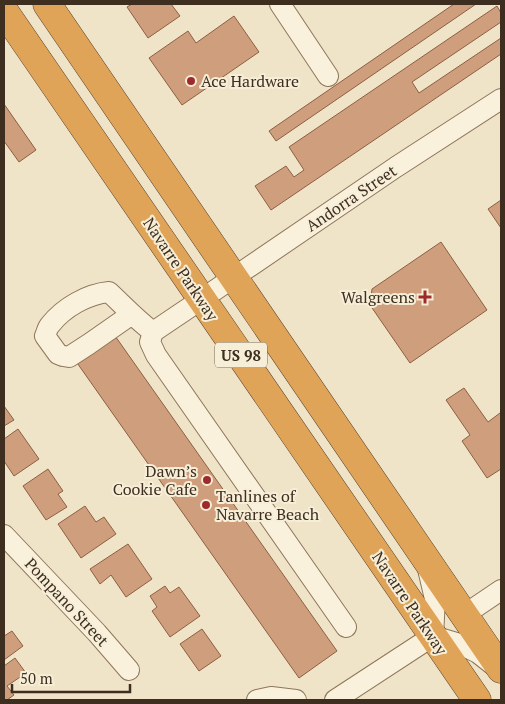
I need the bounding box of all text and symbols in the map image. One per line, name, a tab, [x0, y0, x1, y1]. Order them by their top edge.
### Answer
place label: Ace Hardware	[201, 70, 299, 92]
marker: Ace Hardware	[185, 75, 197, 87]
street label: Andorra Street	[301, 159, 401, 237]
street label: Navarre Parkway	[138, 213, 224, 326]
place label: Walgreens	[341, 286, 415, 308]
marker: Walgreens	[419, 291, 431, 303]
road number: US 98	[215, 342, 267, 368]
place label: Dawn’s Cookie Cafe	[113, 460, 197, 500]
marker: Dawn’s Cookie Cafe	[201, 474, 213, 486]
place label: Tanlines of Navarre Beach	[216, 485, 320, 525]
marker: Tanlines of Navarre Beach	[200, 499, 212, 511]
street label: Navarre Parkway	[367, 547, 453, 660]
street label: Pompano Street	[20, 553, 114, 651]
scale bar	[12, 662, 130, 694]
text: 50 m	[20, 668, 53, 688]

